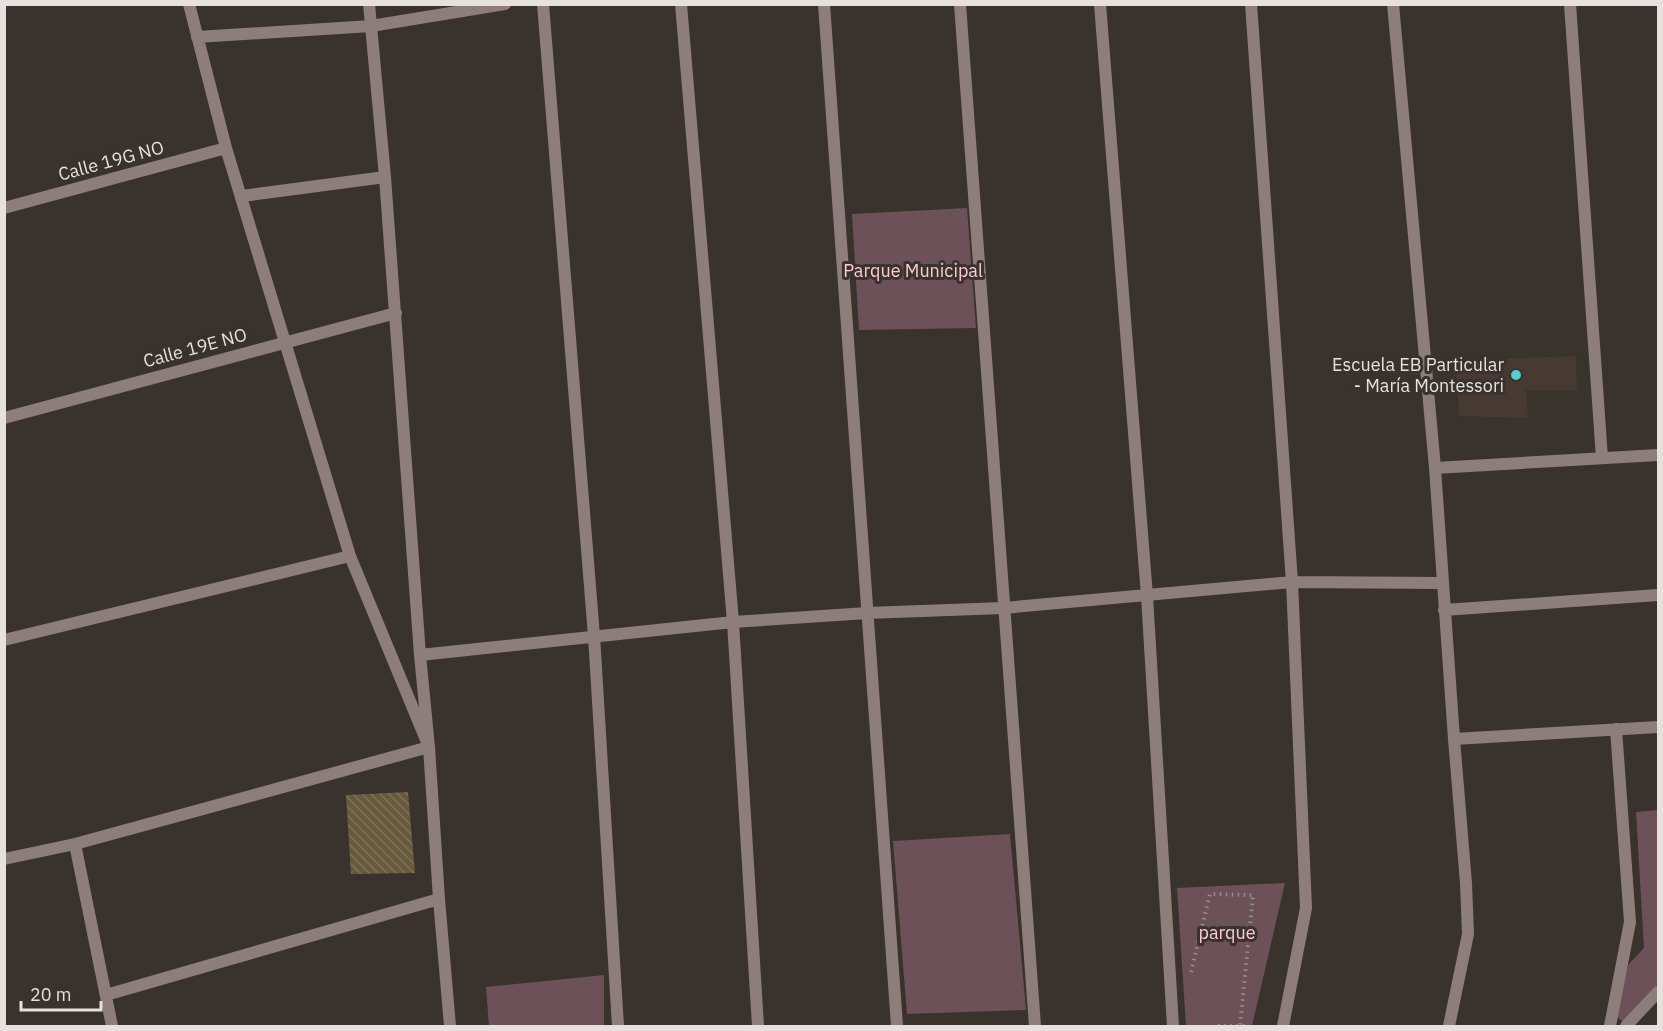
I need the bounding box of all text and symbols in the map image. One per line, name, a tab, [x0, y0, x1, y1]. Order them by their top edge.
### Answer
street label: Calle 19G NO	[56, 135, 166, 186]
park label: Parque Municipal	[843, 259, 983, 282]
street label: Calle 19E NO	[140, 323, 249, 372]
place label: Escuela EB Particular - María Montessori	[1332, 353, 1504, 397]
marker: Escuela EB Particular - María Montessori	[1509, 368, 1523, 382]
park label: parque	[1198, 921, 1256, 944]
scale bar	[21, 974, 100, 1012]
text: 20 m	[30, 983, 72, 1006]

